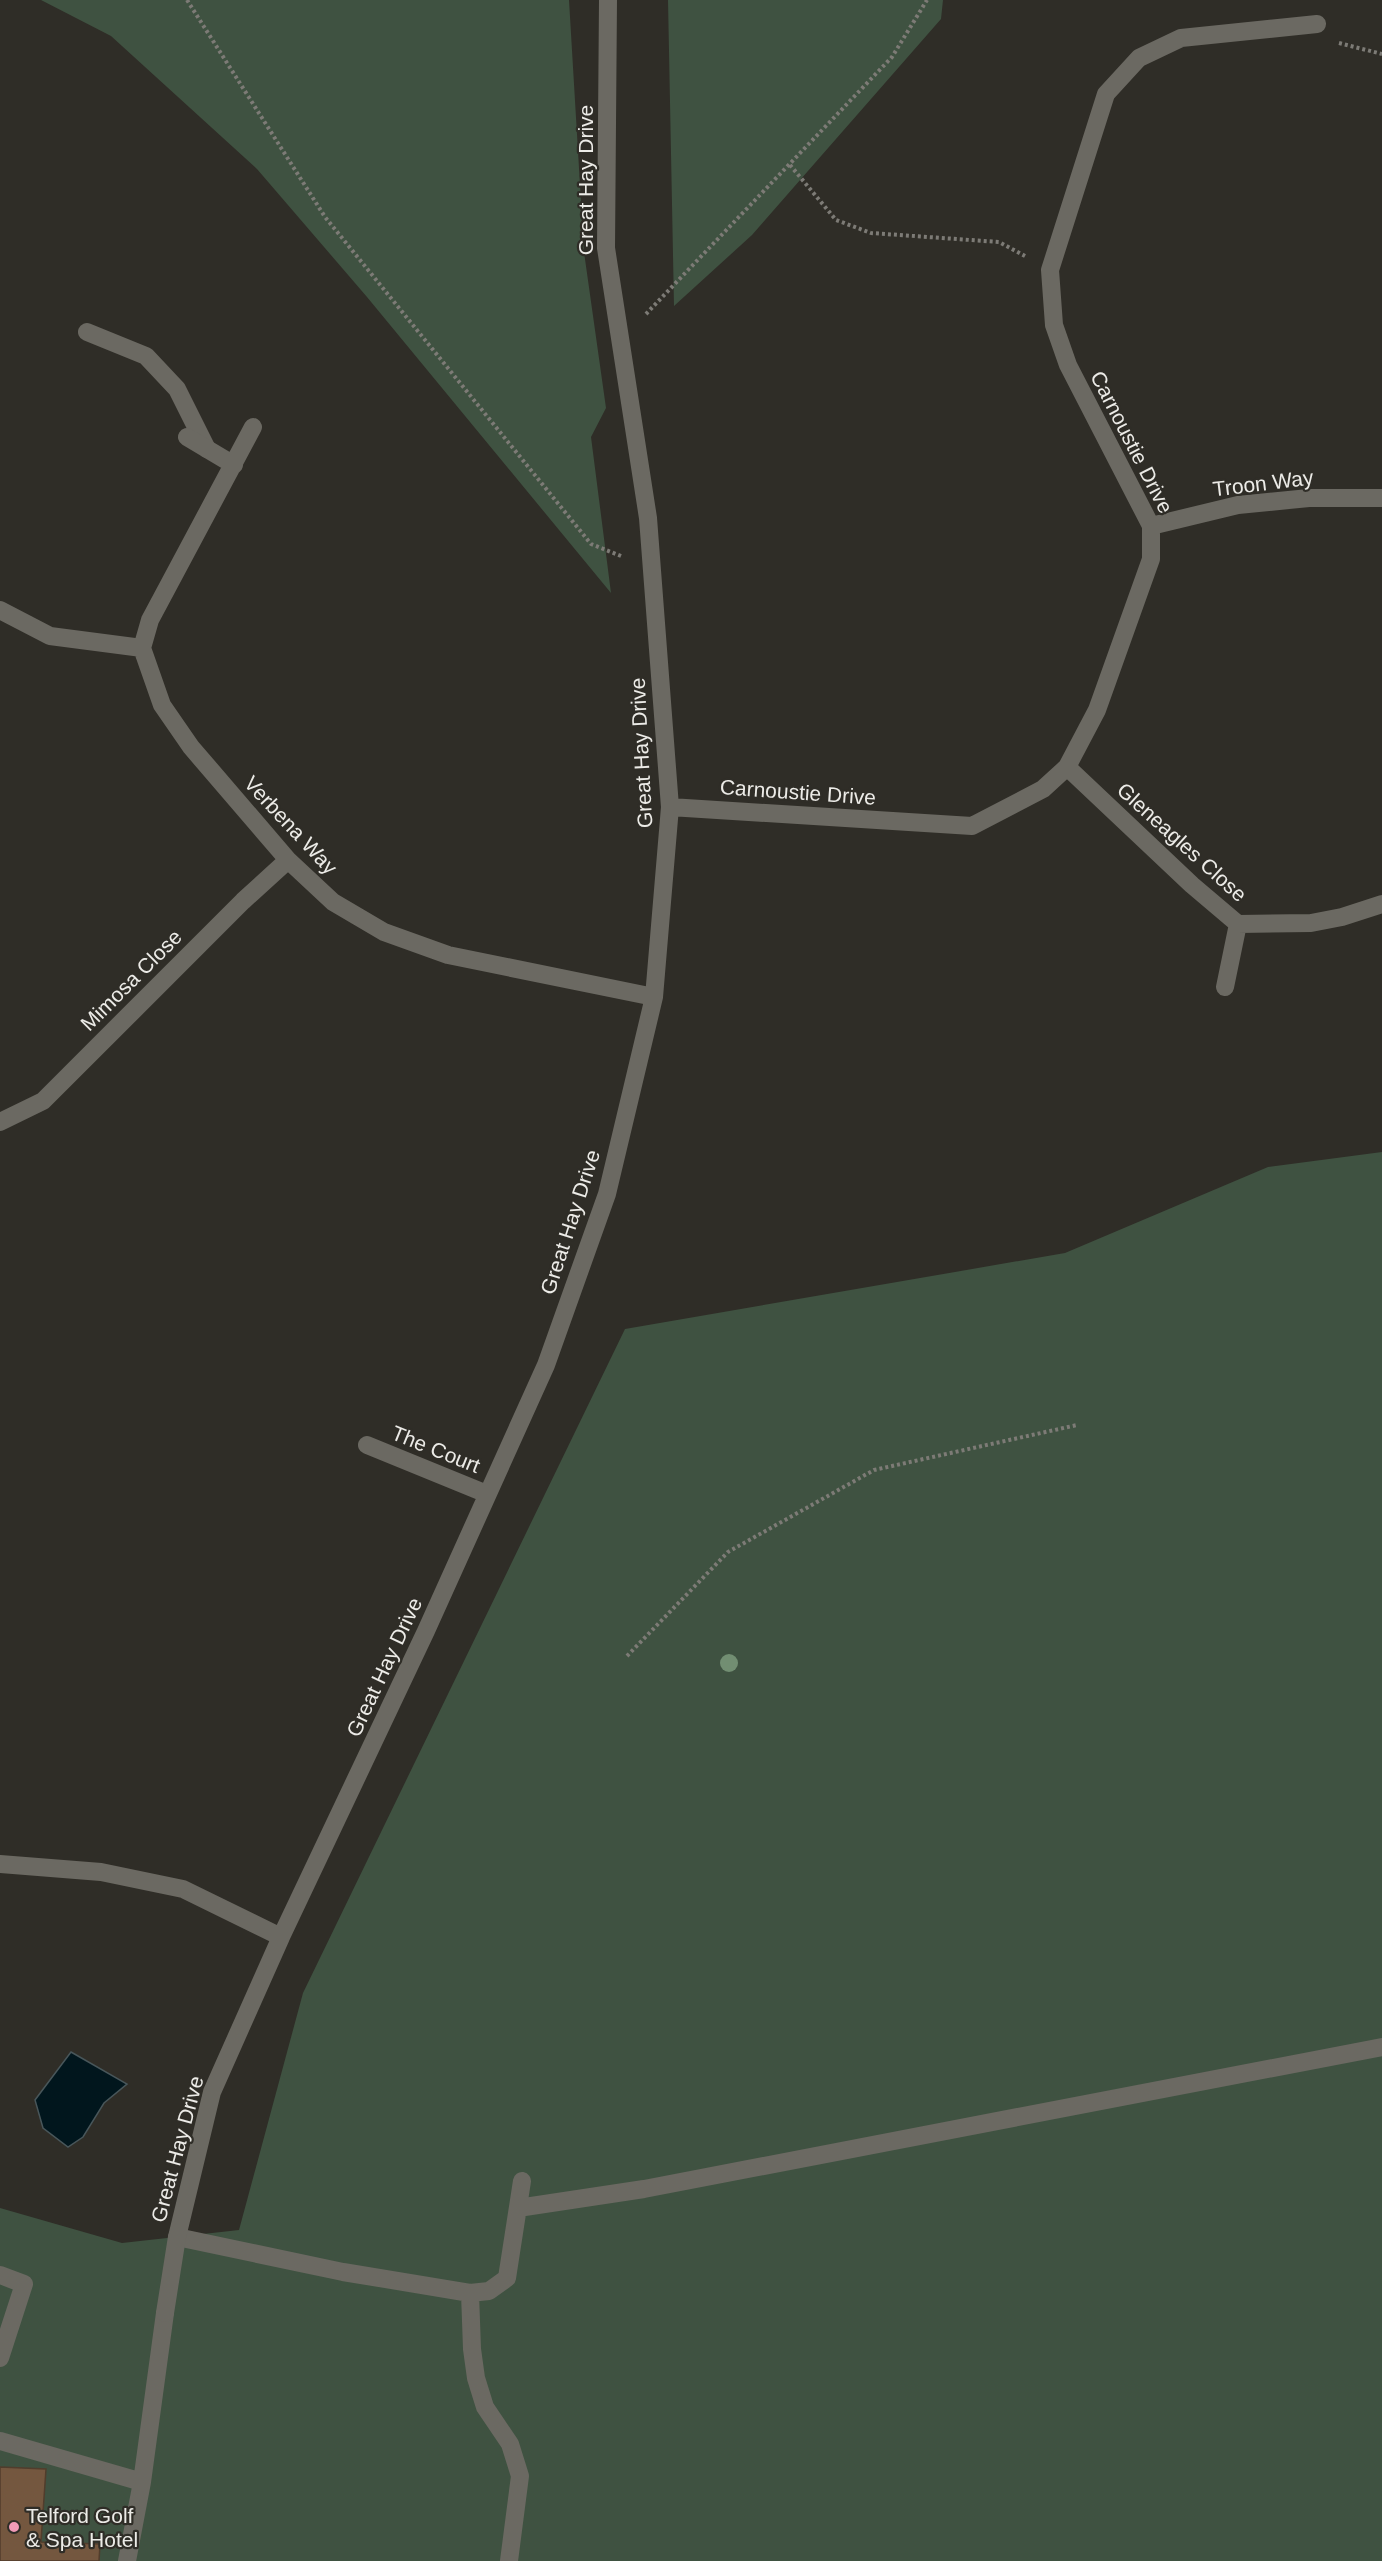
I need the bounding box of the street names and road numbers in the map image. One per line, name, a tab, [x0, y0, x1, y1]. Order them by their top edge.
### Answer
street label: Great Hay Drive	[574, 105, 597, 255]
street label: Carnoustie Drive	[1086, 367, 1178, 517]
street label: Troon Way	[1211, 465, 1315, 501]
street label: Great Hay Drive	[626, 677, 656, 829]
street label: Verbena Way	[240, 771, 342, 879]
street label: Carnoustie Drive	[719, 775, 877, 809]
street label: Gleneagles Close	[1113, 778, 1251, 906]
street label: Mimosa Close	[76, 925, 186, 1035]
street label: Great Hay Drive	[536, 1147, 604, 1297]
street label: The Court	[388, 1421, 484, 1477]
street label: Great Hay Drive	[342, 1594, 426, 1740]
street label: Great Hay Drive	[146, 2073, 208, 2225]

